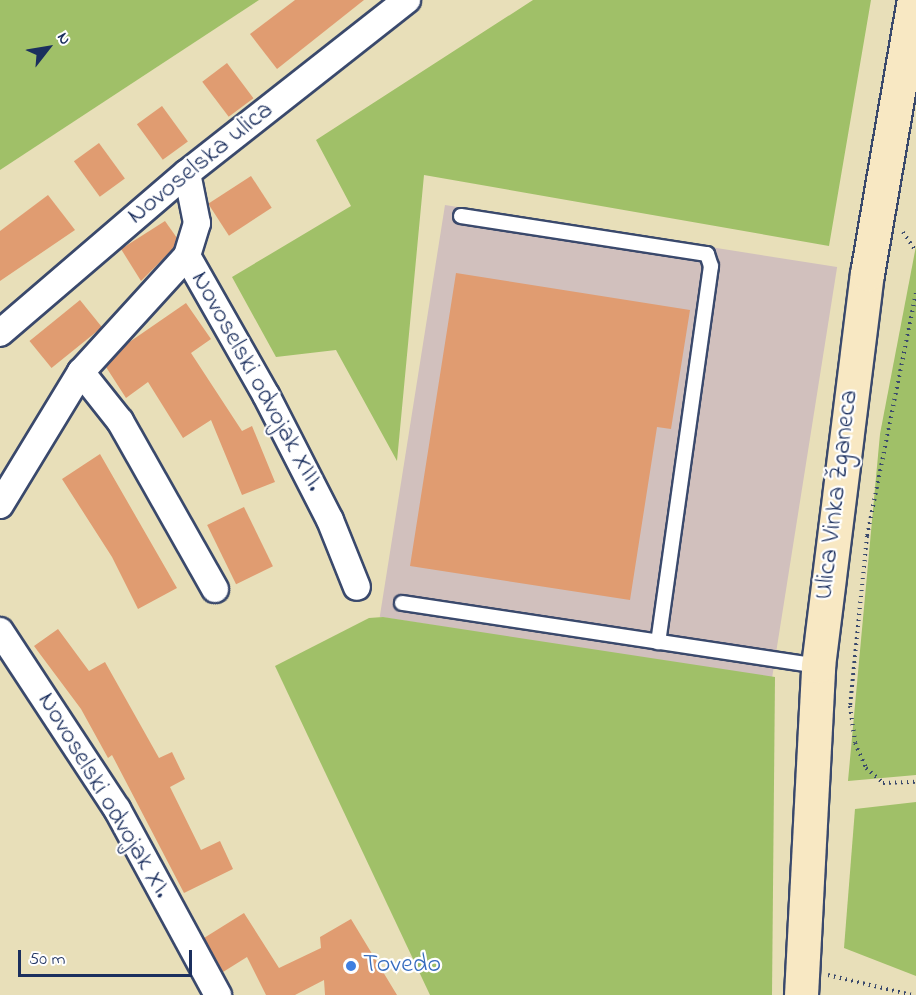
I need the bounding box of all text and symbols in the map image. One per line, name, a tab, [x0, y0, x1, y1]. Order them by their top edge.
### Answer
north arrow	[18, 18, 78, 78]
text: N	[50, 28, 76, 50]
street label: Novoselska ulica	[122, 96, 280, 232]
street label: Novoselski odvojak XIII.	[183, 267, 329, 497]
street label: Ulica Vinka Žganeca	[810, 388, 866, 602]
street label: Novoselski odvojak XI.	[29, 688, 177, 904]
scale bar	[21, 938, 195, 976]
text: 50 m	[29, 947, 66, 973]
place label: Tovedo	[363, 950, 441, 982]
marker: Tovedo	[344, 959, 358, 973]

